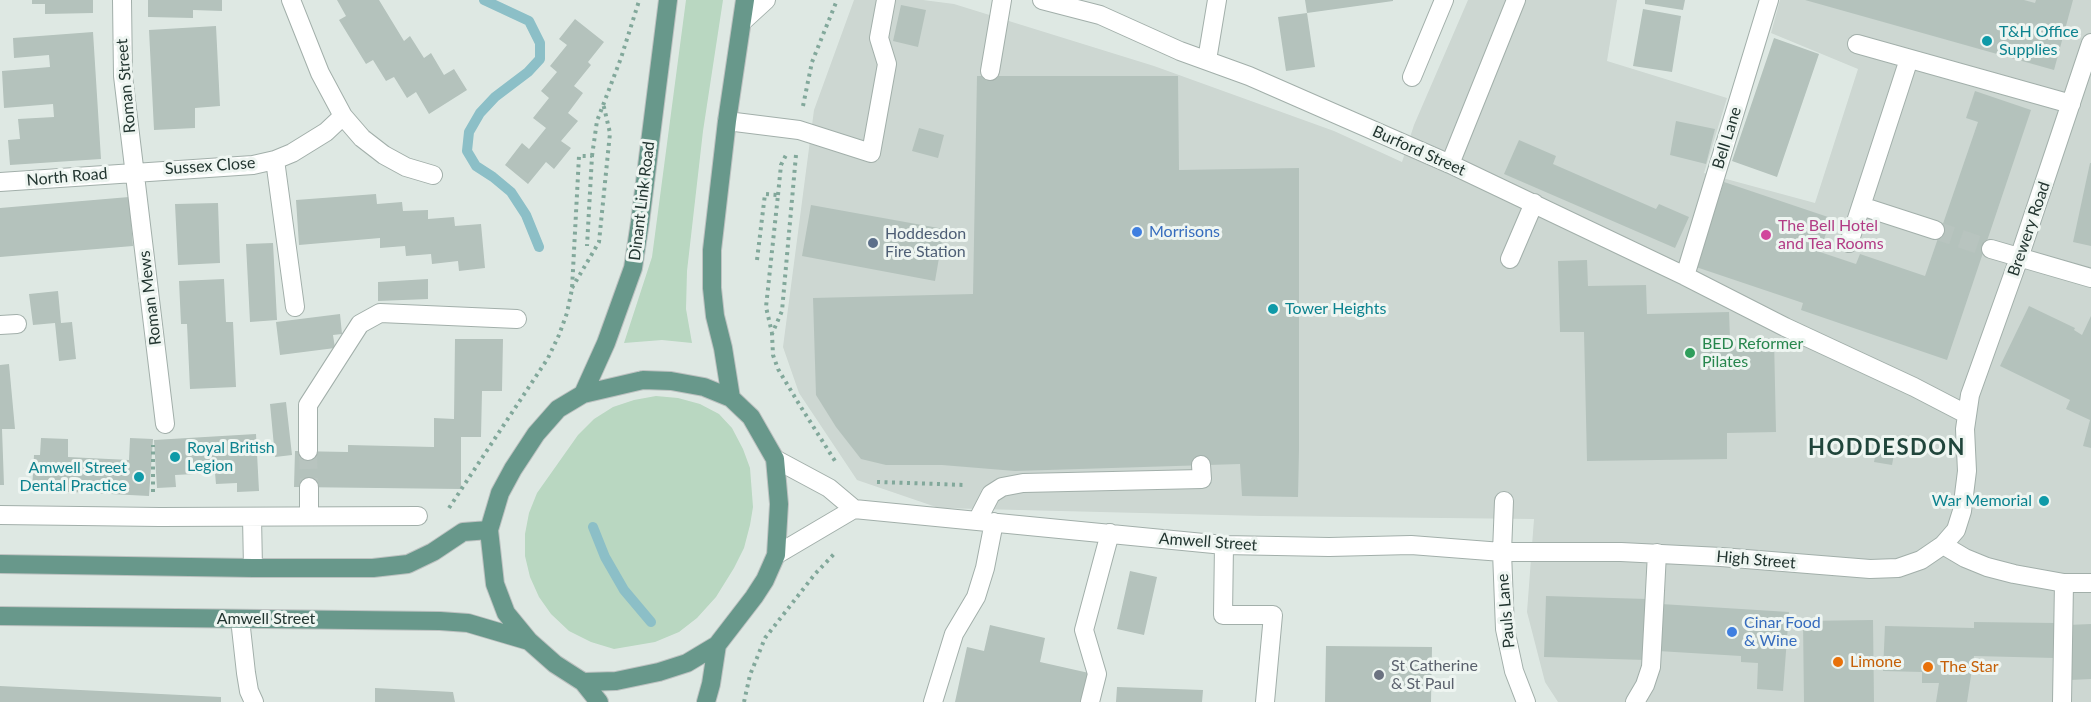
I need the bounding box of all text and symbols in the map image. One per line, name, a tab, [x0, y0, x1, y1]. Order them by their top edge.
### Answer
place label: T&H Office Supplies	[1999, 22, 2079, 60]
marker: T&H Office Supplies	[1980, 34, 1994, 48]
street label: Roman Street	[112, 38, 140, 134]
street label: Bell Lane	[1708, 105, 1746, 171]
street label: Burford Street	[1369, 122, 1469, 180]
street label: Dinant Link Road	[625, 140, 659, 262]
street label: Sussex Close	[164, 153, 256, 179]
street label: North Road	[26, 164, 108, 190]
street label: Brewery Road	[2004, 179, 2054, 279]
place label: The Bell Hotel and Tea Rooms	[1778, 216, 1884, 254]
place label: Morrisons	[1149, 222, 1220, 242]
place label: Hoddesdon Fire Station	[885, 224, 966, 262]
marker: Morrisons	[1130, 225, 1144, 239]
marker: The Bell Hotel and Tea Rooms	[1759, 228, 1773, 242]
marker: Hoddesdon Fire Station	[866, 236, 880, 250]
street label: Roman Mews	[135, 250, 165, 346]
place label: Tower Heights	[1285, 299, 1386, 319]
marker: Tower Heights	[1266, 302, 1280, 316]
place label: BED Reformer Pilates	[1702, 334, 1803, 372]
marker: BED Reformer Pilates	[1683, 346, 1697, 360]
district label: HODDESDON	[1808, 435, 1966, 461]
place label: Royal British Legion	[187, 438, 275, 476]
marker: Royal British Legion	[168, 450, 182, 464]
place label: Amwell Street Dental Practice	[20, 458, 127, 496]
marker: Amwell Street Dental Practice	[132, 470, 146, 484]
place label: War Memorial	[1932, 491, 2032, 511]
marker: War Memorial	[2037, 494, 2051, 508]
street label: Amwell Street	[1158, 529, 1258, 555]
street label: High Street	[1716, 547, 1796, 573]
street label: Pauls Lane	[1493, 573, 1519, 649]
street label: Amwell Street	[217, 609, 315, 629]
place label: Cinar Food & Wine	[1744, 613, 1821, 651]
marker: Cinar Food & Wine	[1725, 625, 1739, 639]
place label: Limone	[1850, 652, 1902, 672]
marker: Limone	[1831, 655, 1845, 669]
place label: St Catherine & St Paul	[1391, 656, 1478, 694]
place label: The Star	[1940, 657, 1999, 677]
marker: The Star	[1921, 660, 1935, 674]
marker: St Catherine & St Paul	[1372, 668, 1386, 682]

